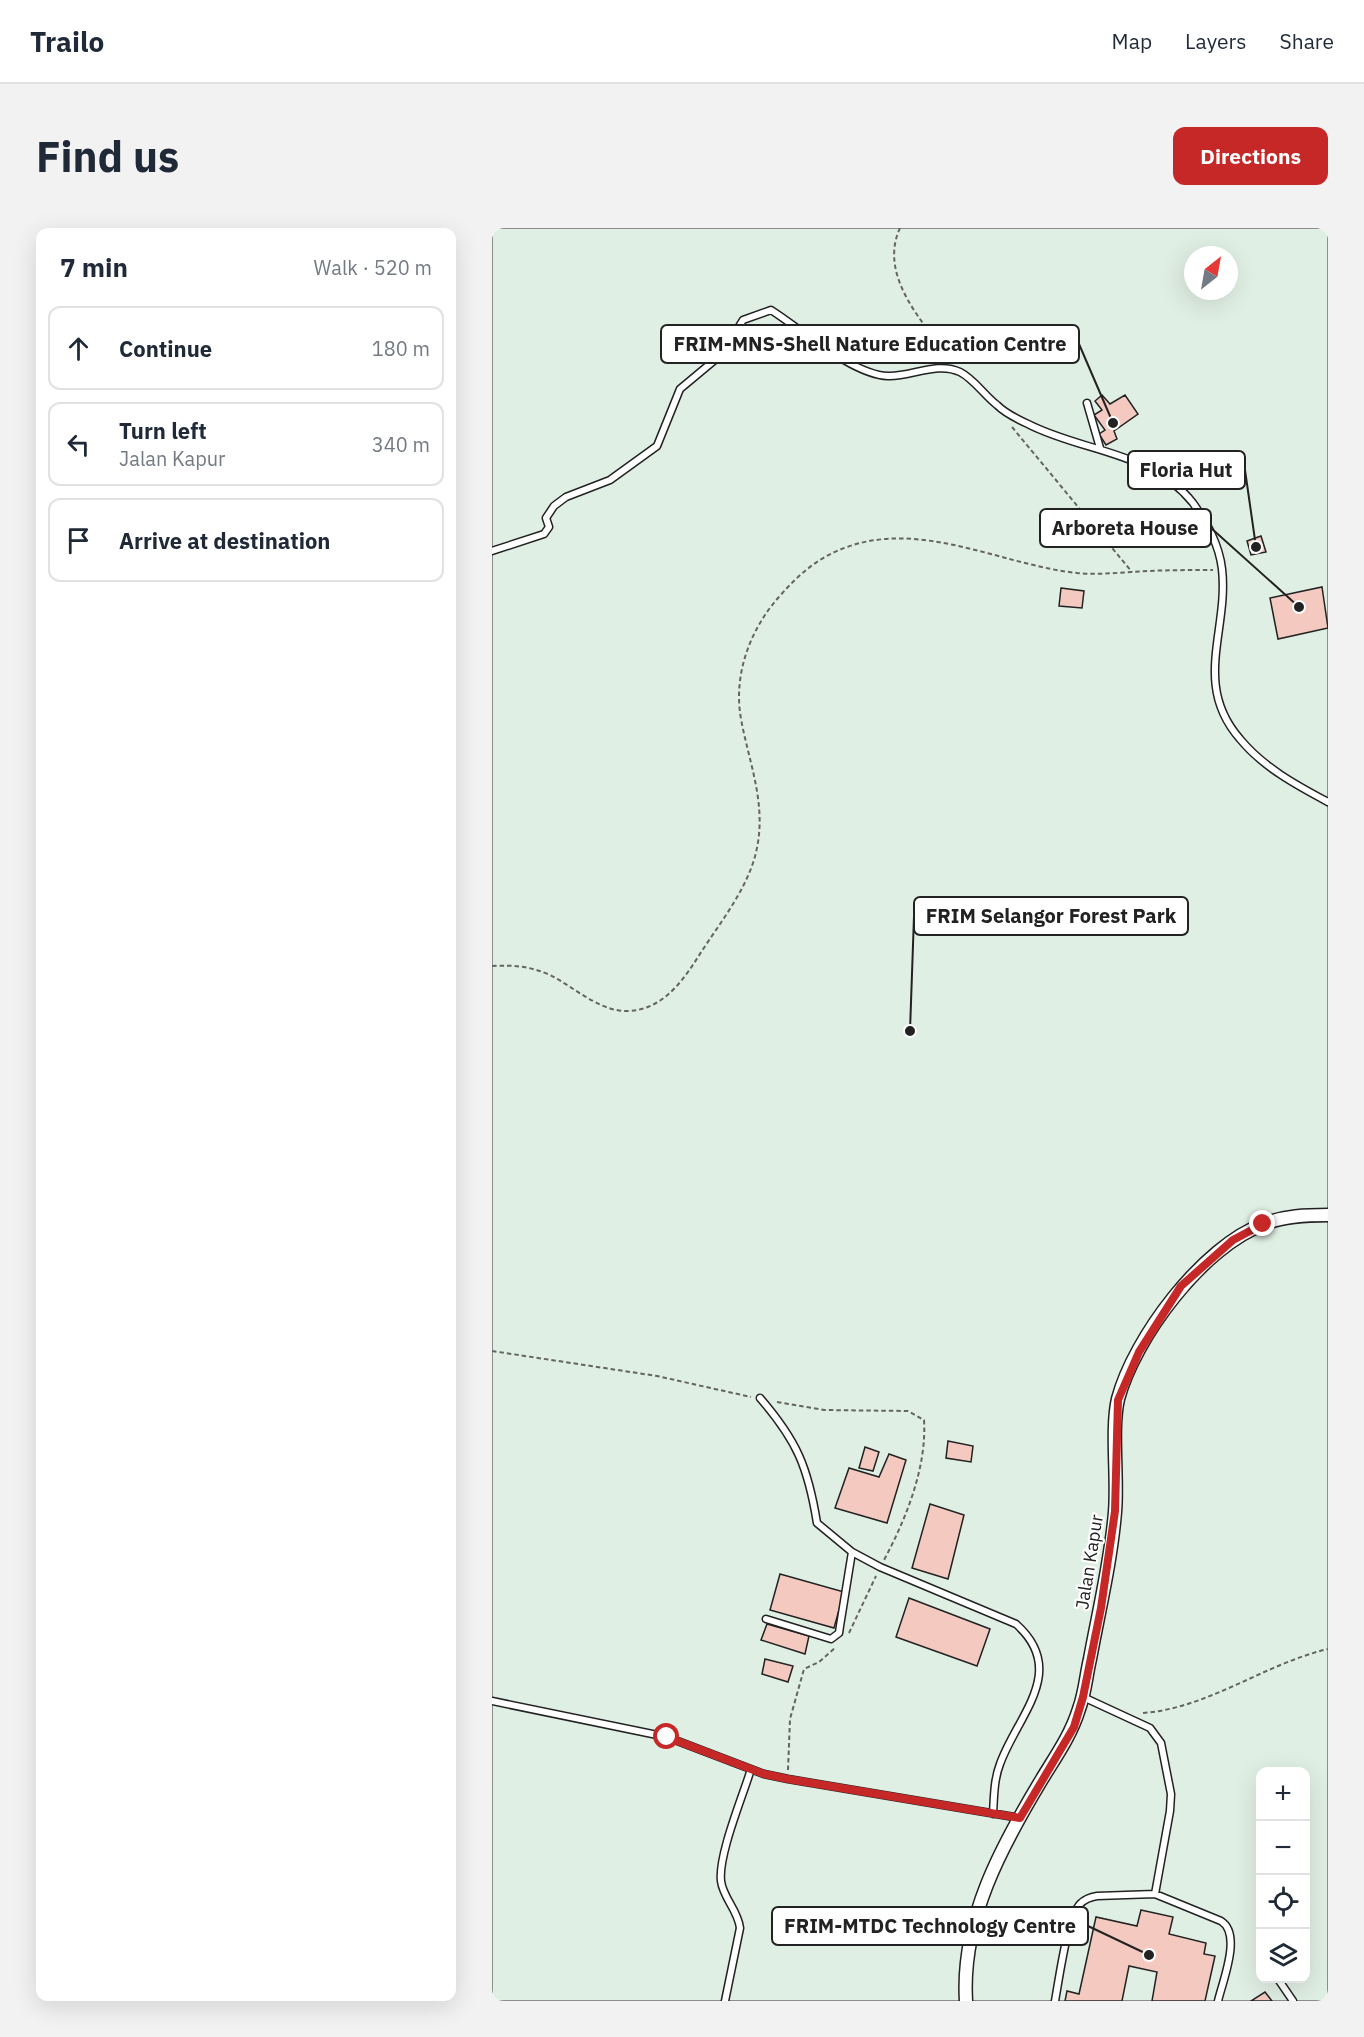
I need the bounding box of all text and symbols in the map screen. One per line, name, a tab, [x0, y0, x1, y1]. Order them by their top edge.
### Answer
text: Trailo	[30, 23, 104, 60]
text: Map	[1112, 27, 1152, 55]
text: Layers	[1185, 27, 1247, 55]
text: Share	[1280, 27, 1334, 55]
button: Directions	[1173, 127, 1328, 185]
text: Find us	[36, 129, 179, 184]
north arrow	[1184, 246, 1238, 300]
text: 7 min	[60, 250, 128, 284]
text: Walk · 520 m	[314, 254, 432, 281]
callout: FRIM-MNS-Shell Nature Education Centre	[661, 325, 1079, 363]
text: FRIM-MNS-Shell Nature Education Centre	[673, 330, 1067, 357]
icon: ahead	[62, 332, 95, 365]
text: Continue	[119, 334, 212, 363]
text: 180 m	[372, 335, 430, 362]
text: Turn left	[119, 416, 207, 445]
icon: left	[62, 428, 95, 461]
text: 340 m	[372, 431, 430, 458]
text: Jalan Kapur	[119, 445, 225, 472]
callout: Floria Hut	[1128, 451, 1245, 489]
text: Floria Hut	[1140, 456, 1233, 483]
callout: Arboreta House	[1040, 509, 1211, 547]
text: Arboreta House	[1051, 514, 1199, 541]
icon: arrive	[62, 524, 95, 557]
text: Arrive at destination	[119, 526, 330, 555]
callout: FRIM Selangor Forest Park	[914, 897, 1188, 935]
text: FRIM Selangor Forest Park	[926, 902, 1177, 929]
route end	[1249, 1210, 1275, 1236]
street label: Jalan Kapur	[1070, 1513, 1108, 1611]
route start	[653, 1723, 679, 1749]
map controls	[1256, 1767, 1310, 1983]
button: +	[1256, 1767, 1310, 1821]
button: −	[1256, 1821, 1310, 1875]
button: locate	[1256, 1875, 1310, 1929]
callout: FRIM-MTDC Technology Centre	[772, 1907, 1088, 1945]
text: FRIM-MTDC Technology Centre	[784, 1912, 1076, 1939]
button: layers	[1256, 1929, 1310, 1983]

